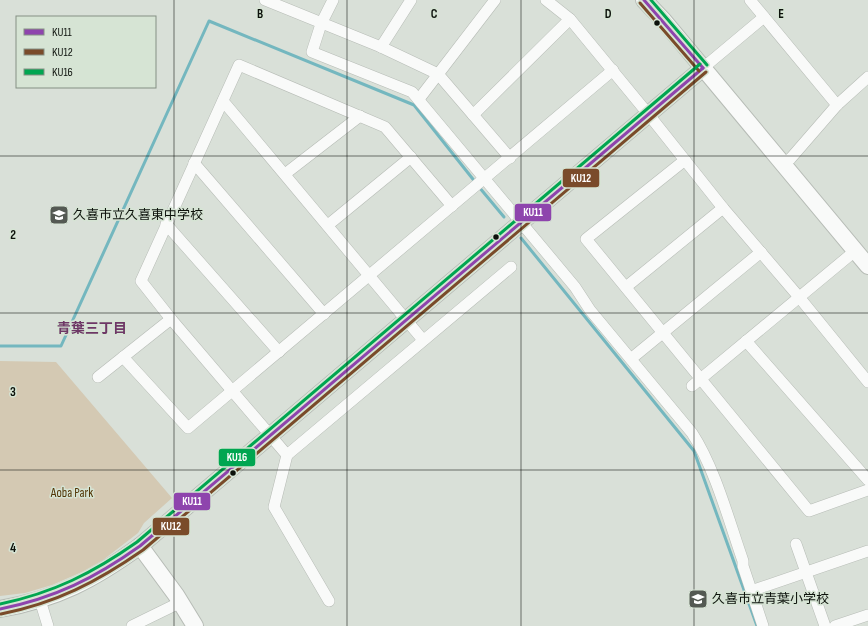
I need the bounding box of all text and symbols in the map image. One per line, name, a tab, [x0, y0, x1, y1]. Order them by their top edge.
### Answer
text: B	[257, 6, 263, 22]
text: C	[431, 6, 438, 22]
text: D	[605, 6, 612, 22]
text: E	[778, 6, 784, 22]
legend	[16, 16, 156, 88]
unlabelled marker	[652, 18, 662, 28]
text: KU11	[52, 25, 73, 40]
text: KU12	[52, 45, 73, 60]
text: KU16	[52, 65, 73, 80]
line badge: KU12	[562, 168, 600, 188]
text: KU12	[571, 172, 591, 185]
line badge: KU11	[514, 203, 552, 222]
school or university icon: 久喜市立久喜東中学校	[48, 204, 70, 226]
text: KU11	[523, 206, 544, 219]
place label: 久喜市立久喜東中学校	[73, 207, 203, 223]
text: 2	[10, 227, 16, 243]
unlabelled marker	[491, 232, 501, 242]
district label: 青葉三丁目	[57, 320, 127, 337]
text: 3	[10, 384, 16, 400]
line badge: KU16	[218, 448, 256, 467]
text: KU16	[227, 451, 247, 464]
unlabelled marker	[228, 468, 238, 478]
park label: Aoba Park	[50, 485, 93, 501]
line badge: KU11	[173, 492, 211, 511]
text: KU11	[182, 495, 203, 508]
line badge: KU12	[152, 517, 190, 536]
text: KU12	[161, 520, 181, 533]
text: 4	[10, 540, 16, 556]
school or university icon: 久喜市立青葉小学校	[687, 588, 709, 610]
place label: 久喜市立青葉小学校	[712, 591, 829, 607]

